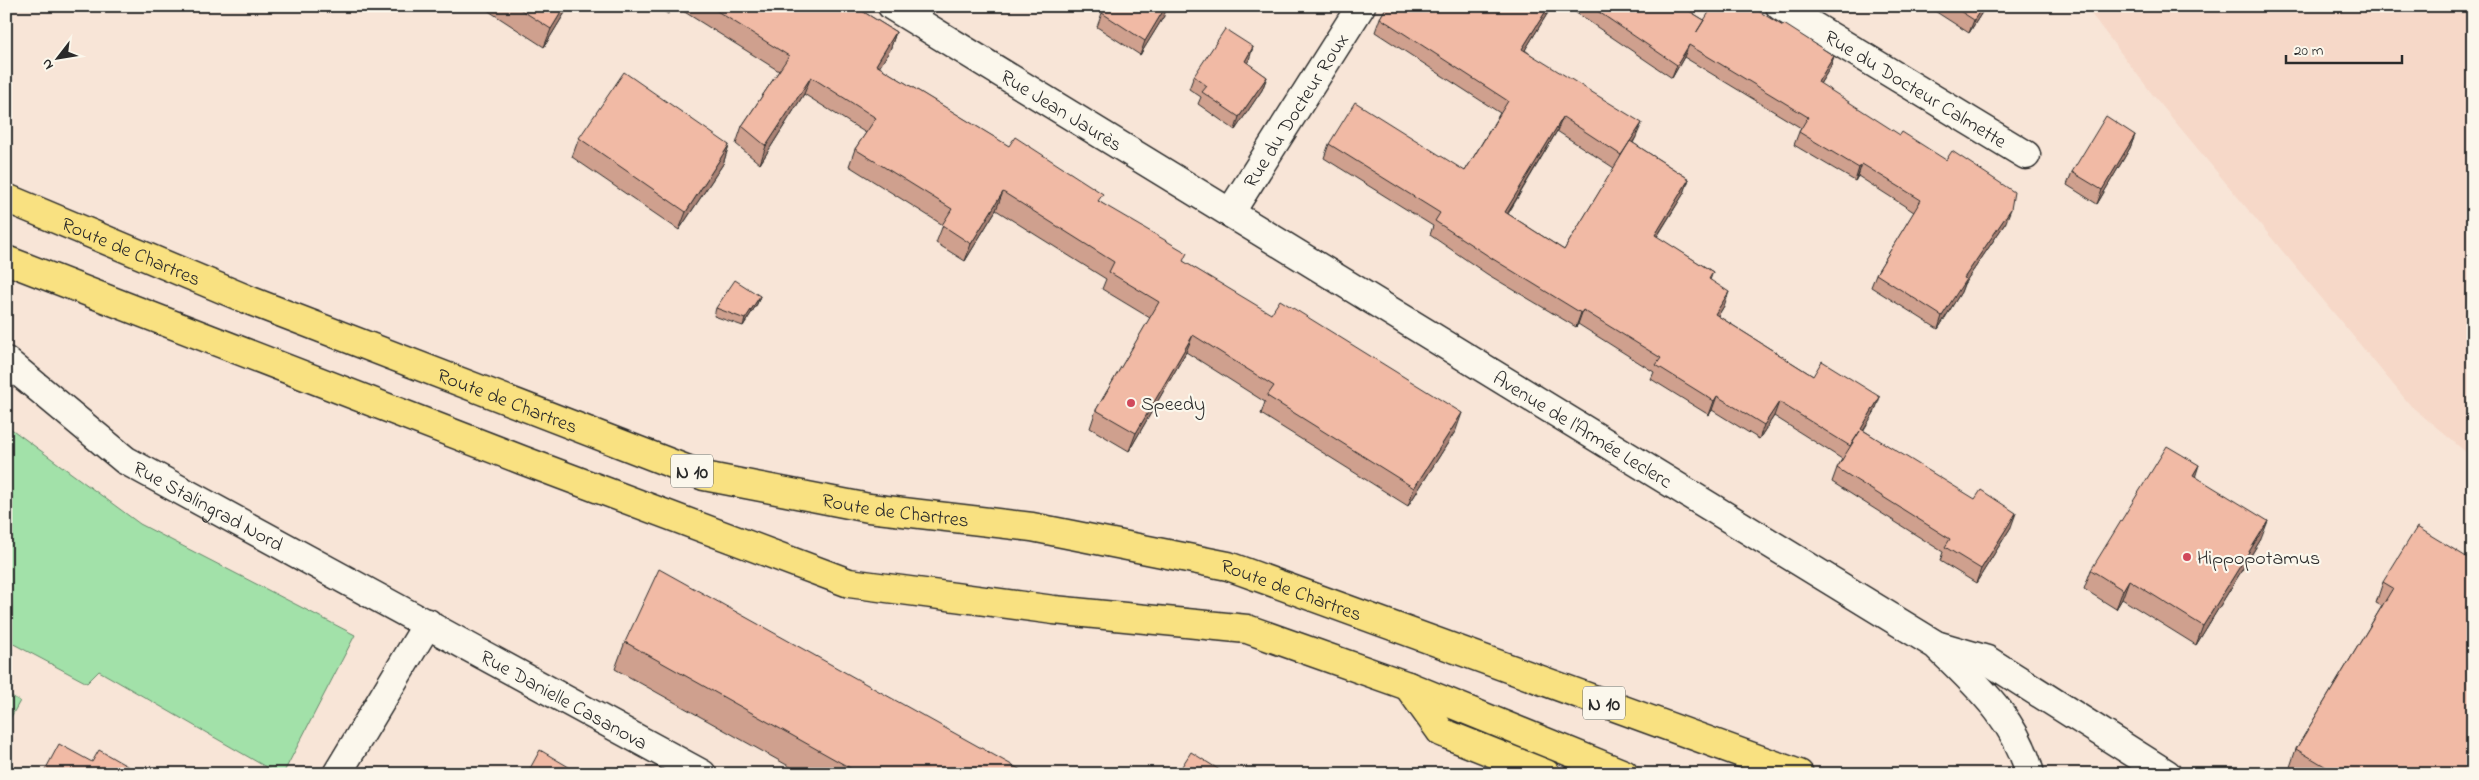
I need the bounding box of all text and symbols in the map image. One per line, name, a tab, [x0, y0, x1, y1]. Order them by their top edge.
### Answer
street label: Rue du Docteur Calmette	[1818, 24, 2011, 157]
street label: Rue du Docteur Roux	[1237, 28, 1357, 194]
north arrow	[32, 32, 82, 82]
scale bar	[2286, 32, 2403, 64]
text: 20 m	[2294, 40, 2324, 62]
text: N	[37, 54, 60, 73]
street label: Rue Jean Jaurès	[994, 64, 1127, 160]
street label: Route de Chartres	[56, 211, 204, 295]
street label: Route de Chartres	[432, 362, 581, 443]
street label: Avenue de l'Armée Leclerc	[1486, 365, 1677, 497]
place label: Speedy	[1141, 391, 1205, 420]
marker: Speedy	[1125, 397, 1137, 409]
road number: N 10	[671, 454, 713, 488]
street label: Rue Stalingrad Nord	[127, 455, 288, 560]
street label: Route de Chartres	[819, 487, 970, 537]
place label: Hippopotamus	[2197, 545, 2320, 574]
marker: Hippopotamus	[2181, 551, 2193, 563]
street label: Route de Chartres	[1218, 553, 1365, 630]
street label: Rue Danielle Casanova	[474, 644, 652, 759]
road number: N 10	[1583, 686, 1625, 720]

